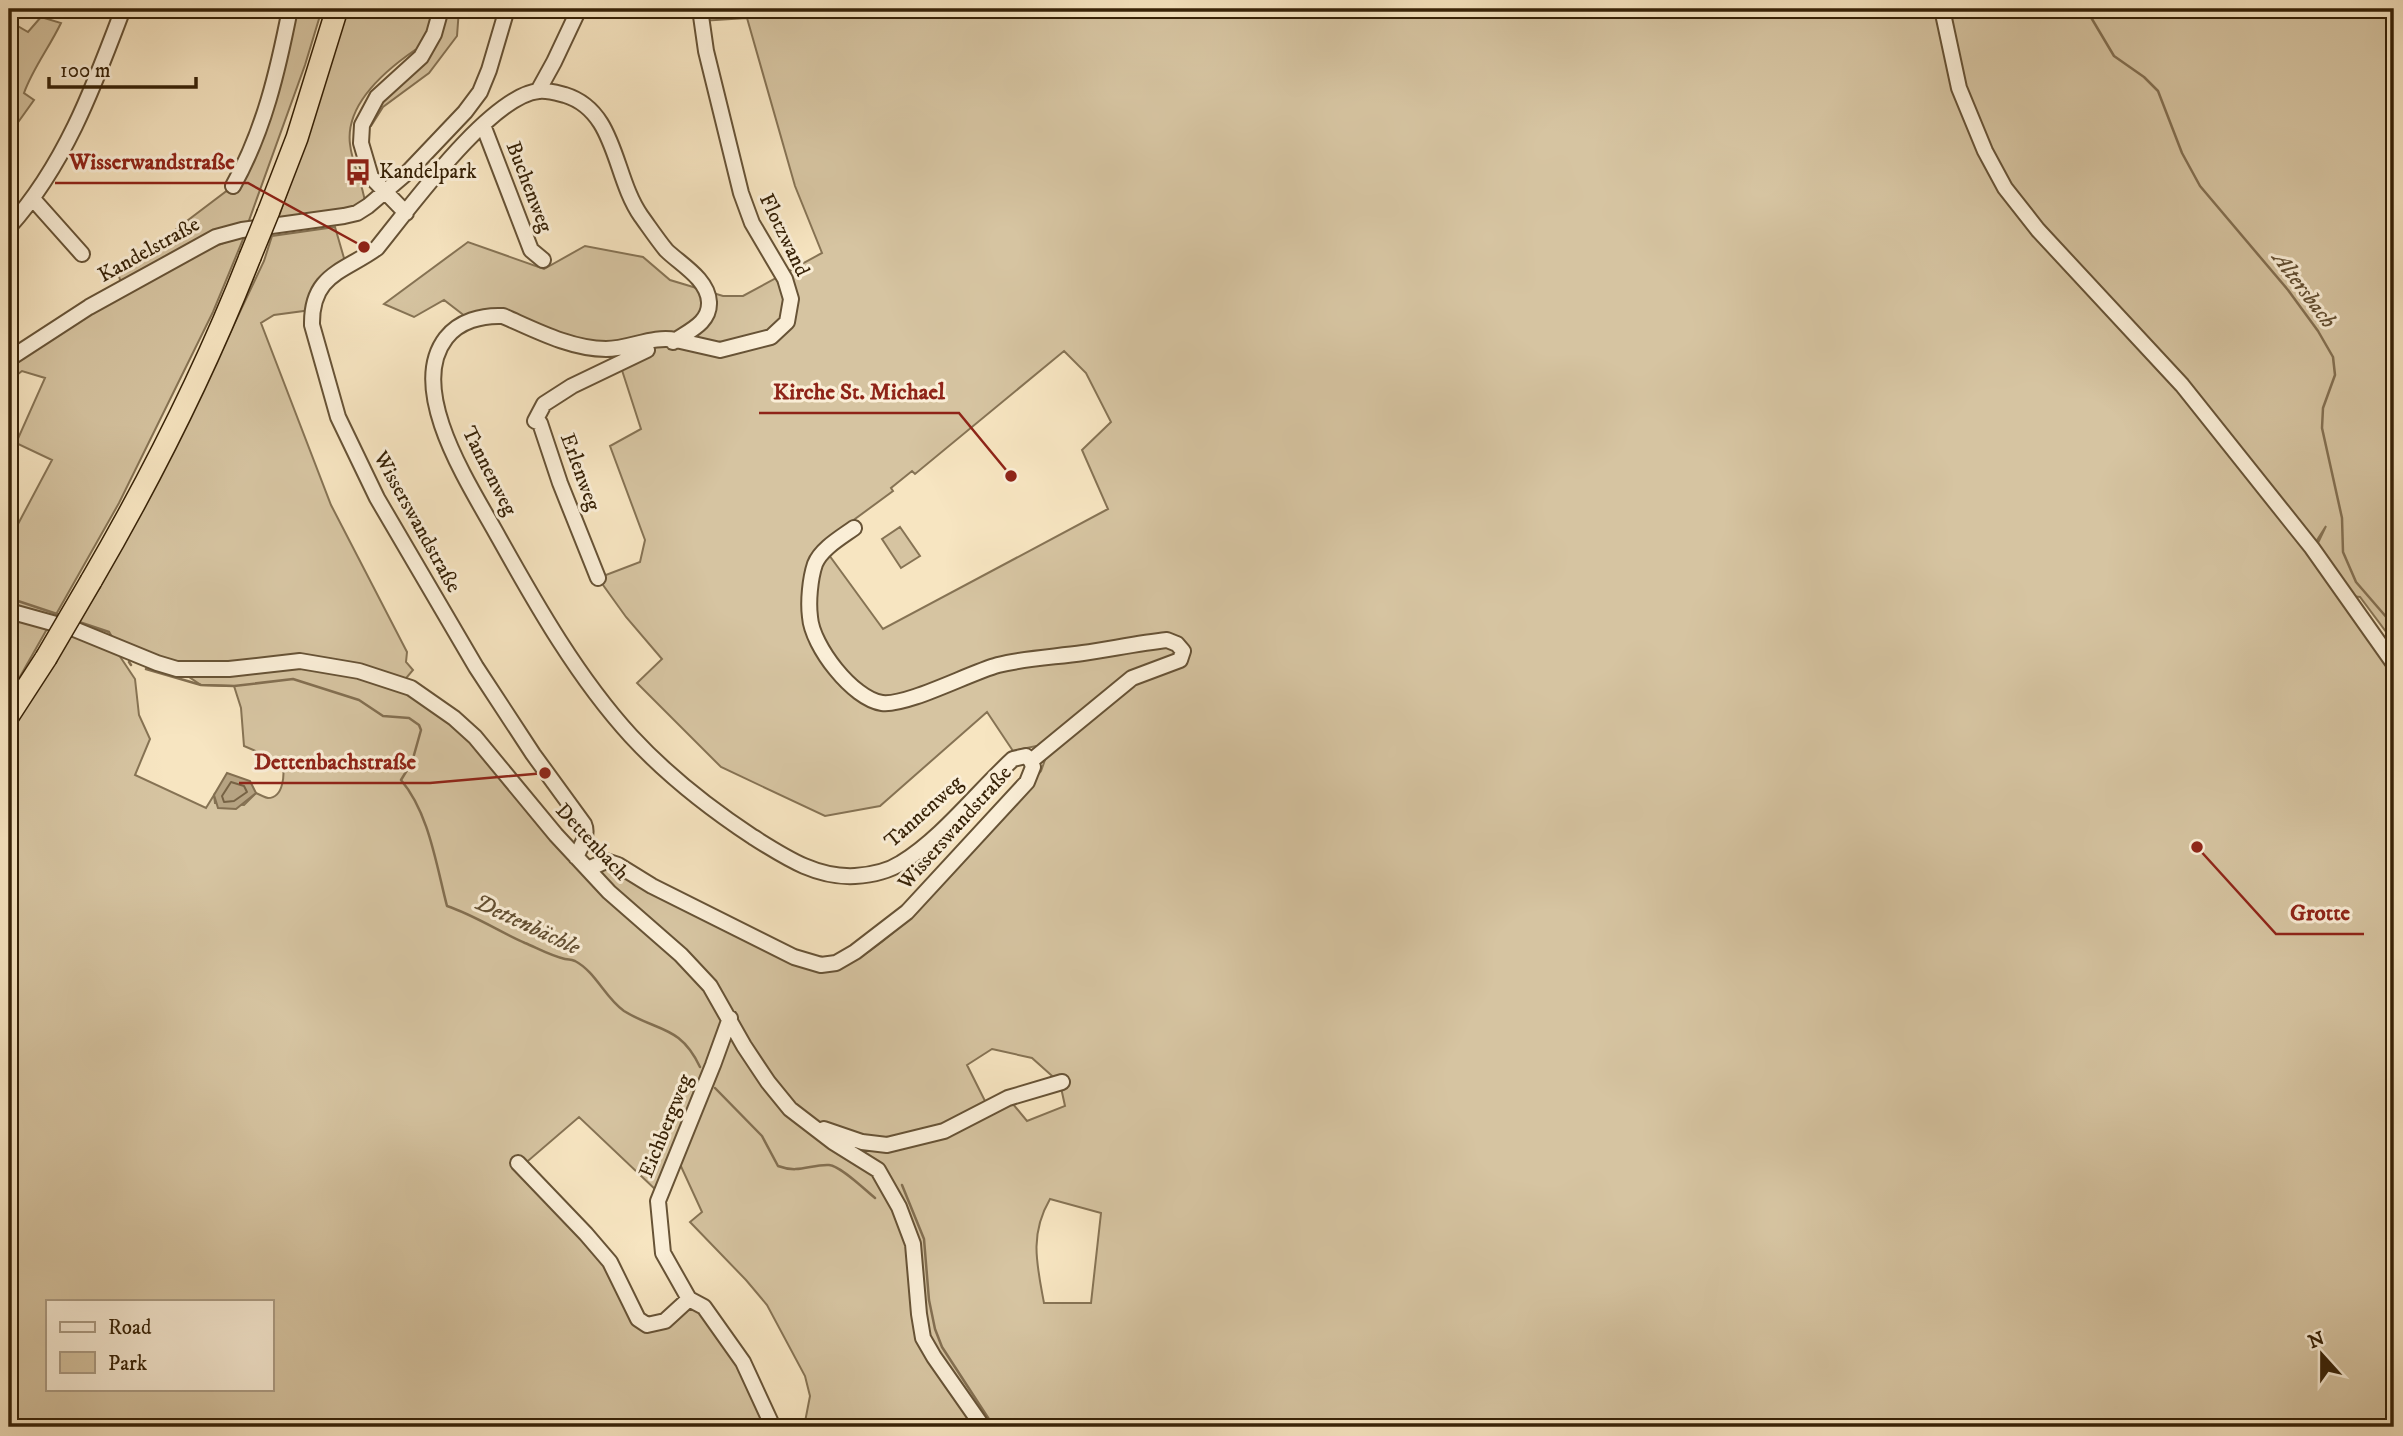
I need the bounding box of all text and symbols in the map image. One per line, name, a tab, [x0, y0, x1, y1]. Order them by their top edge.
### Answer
scale bar	[49, 46, 196, 90]
text: 100 m	[60, 58, 111, 84]
street label: Buchenweg	[500, 138, 558, 237]
callout: Wisserwandstraße	[55, 139, 248, 183]
text: Wisserwandstraße	[68, 148, 235, 177]
bus stop icon: Kandelpark	[343, 157, 373, 187]
place label: Kandelpark	[379, 159, 477, 185]
street label: Flotzwand	[753, 189, 815, 281]
street label: Kandelstraße	[94, 211, 205, 289]
water label: Altersbach	[2264, 243, 2342, 334]
callout: Kirche St. Michael	[759, 369, 959, 413]
text: Kirche St. Michael	[773, 378, 946, 407]
street label: Tannenweg	[455, 422, 523, 521]
street label: Erlenweg	[554, 430, 606, 515]
street label: Wisserswandstraße	[367, 446, 467, 598]
callout: Dettenbachstraße	[239, 739, 430, 783]
text: Dettenbachstraße	[254, 748, 417, 777]
street label: Wisserswandstraße	[892, 760, 1018, 896]
street label: Tannenweg	[879, 769, 969, 854]
street label: Dettenbach	[550, 798, 634, 886]
water label: Dettenbächle	[469, 888, 586, 963]
callout: Grotte	[2276, 890, 2364, 934]
text: Grotte	[2290, 899, 2351, 928]
street label: Eichbergweg	[633, 1070, 699, 1182]
legend	[46, 1300, 273, 1390]
text: Road	[108, 1315, 152, 1341]
north arrow	[2288, 1320, 2358, 1390]
text: N	[2305, 1327, 2328, 1354]
text: Park	[108, 1351, 148, 1377]

